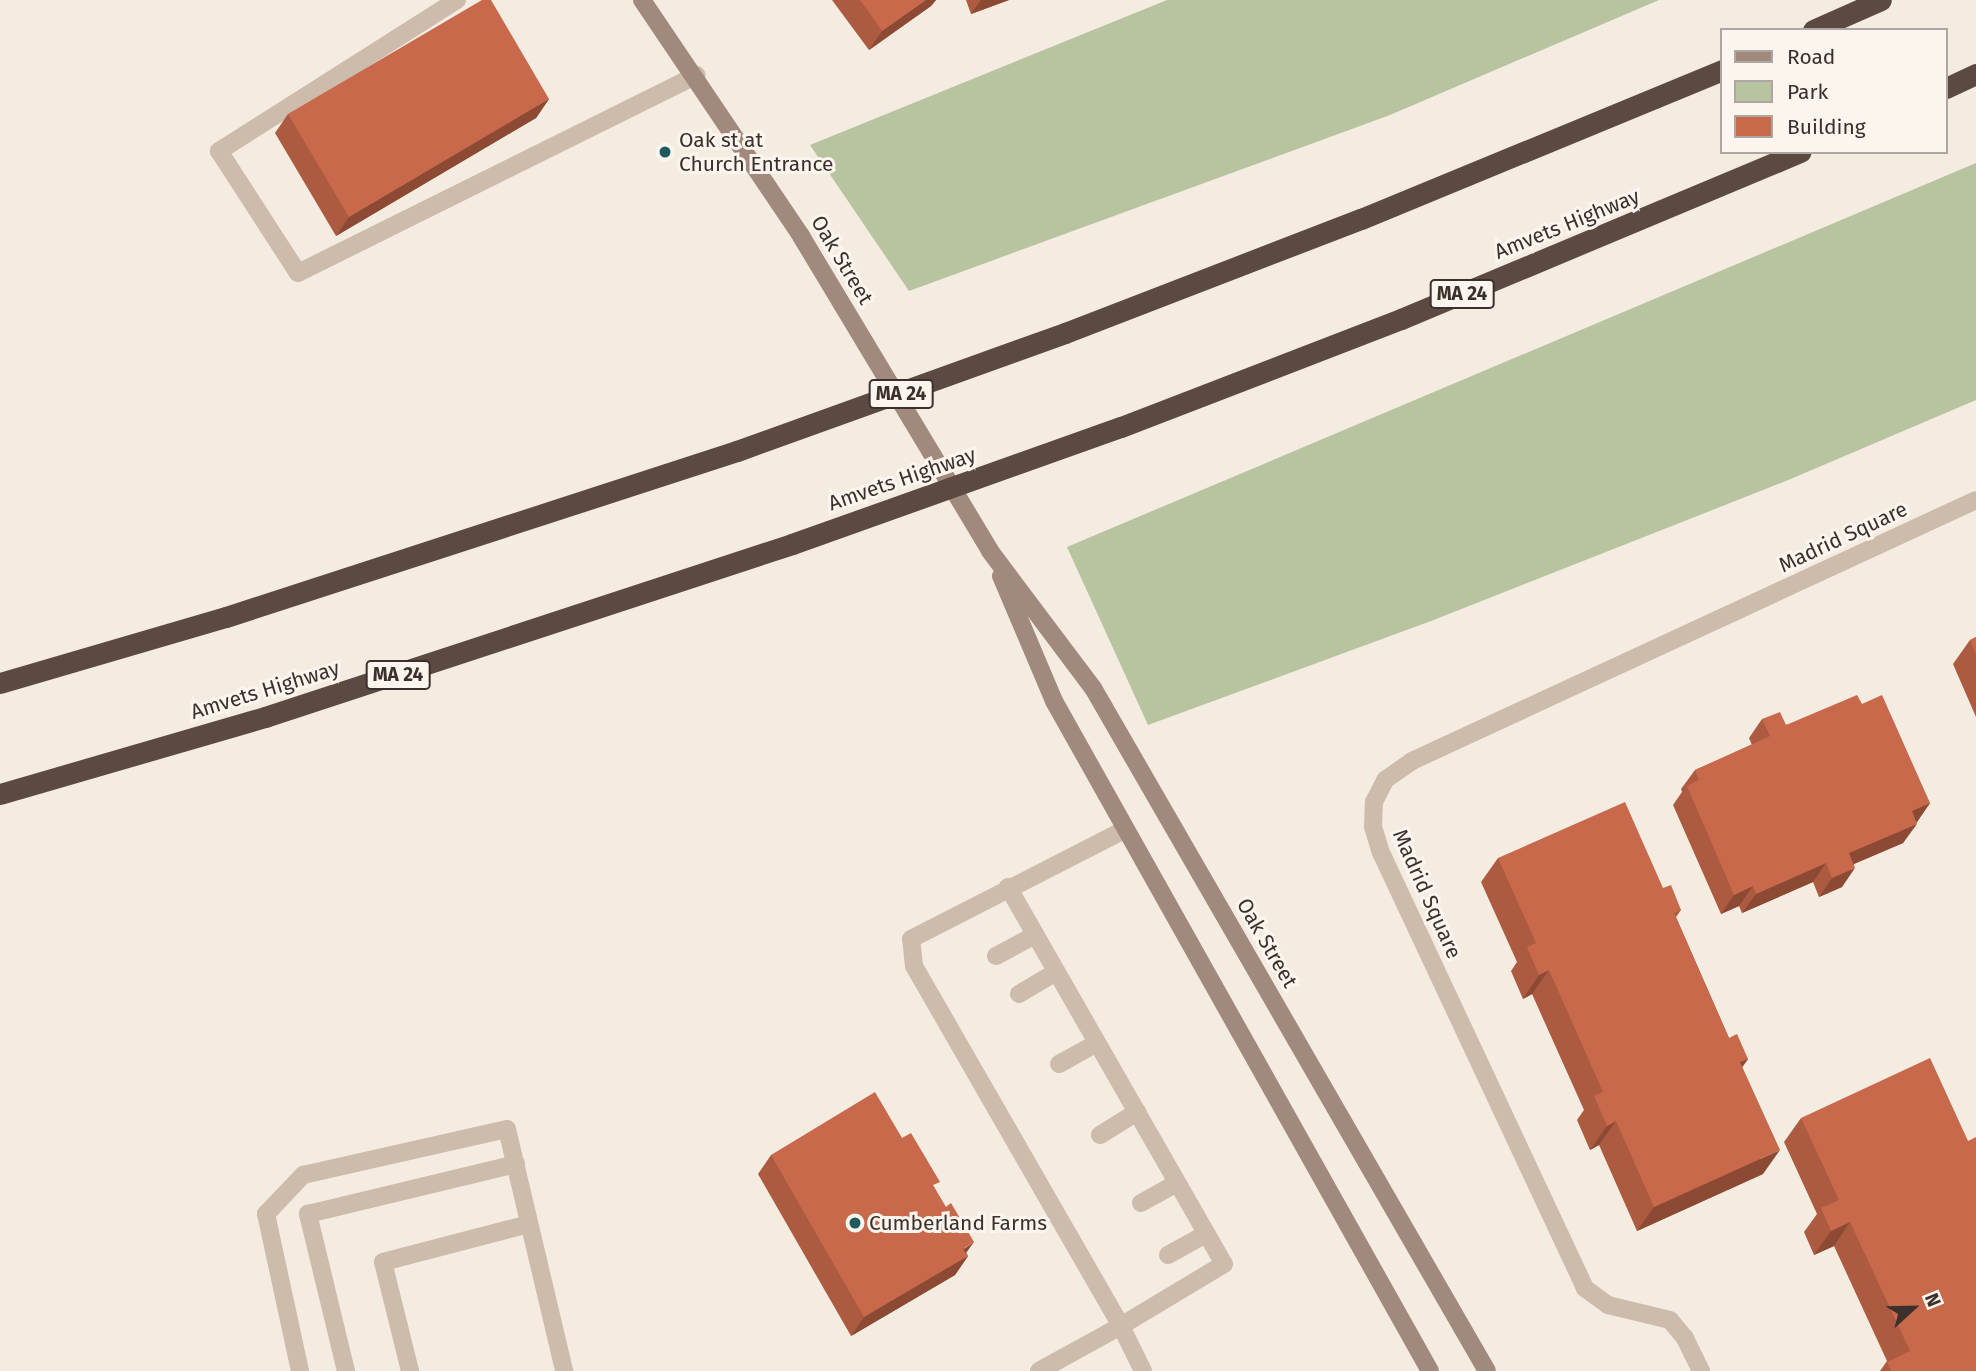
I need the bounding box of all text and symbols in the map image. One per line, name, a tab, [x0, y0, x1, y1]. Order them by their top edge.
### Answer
legend	[1720, 28, 1948, 154]
text: Road	[1787, 44, 1835, 70]
text: Park	[1787, 79, 1828, 105]
text: Building	[1787, 114, 1866, 140]
place label: Oak st at Church Entrance	[679, 127, 834, 177]
marker: Oak st at Church Entrance	[657, 144, 673, 160]
street label: Amvets Highway	[1491, 183, 1643, 265]
street label: Oak Street	[806, 211, 878, 309]
road number: MA 24	[1429, 278, 1495, 310]
road number: MA 24	[868, 378, 934, 410]
street label: Amvets Highway	[825, 442, 979, 516]
street label: Madrid Square	[1775, 496, 1911, 578]
street label: Amvets Highway	[188, 655, 342, 725]
road number: MA 24	[365, 660, 431, 690]
street label: Madrid Square	[1387, 825, 1467, 963]
street label: Oak Street	[1231, 894, 1303, 992]
place label: Cumberland Farms	[869, 1210, 1047, 1236]
marker: Cumberland Farms	[847, 1215, 863, 1231]
north arrow	[1878, 1273, 1948, 1343]
text: N	[1920, 1290, 1946, 1310]

